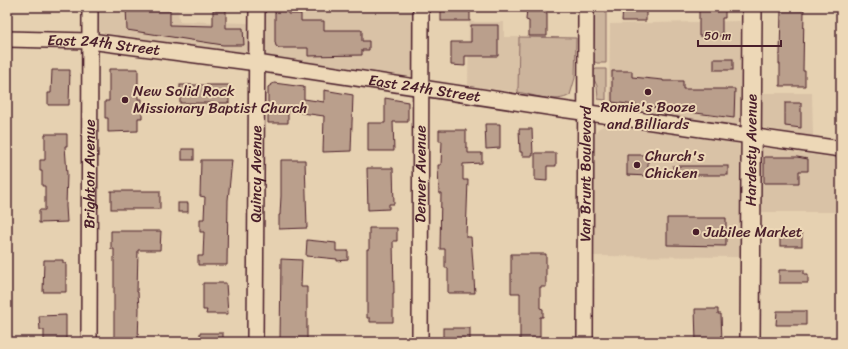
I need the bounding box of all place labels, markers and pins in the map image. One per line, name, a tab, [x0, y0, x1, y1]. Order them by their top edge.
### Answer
place label: New Solid Rock Missionary Baptist Church	[133, 78, 308, 121]
marker: Romie's Booze and Billiards	[643, 87, 653, 97]
place label: Romie's Booze and Billiards	[600, 94, 696, 137]
marker: New Solid Rock Missionary Baptist Church	[120, 95, 130, 105]
place label: Church's Chicken	[645, 143, 704, 186]
marker: Church's Chicken	[632, 160, 642, 170]
place label: Jubilee Market	[703, 219, 803, 245]
marker: Jubilee Market	[691, 227, 701, 237]

